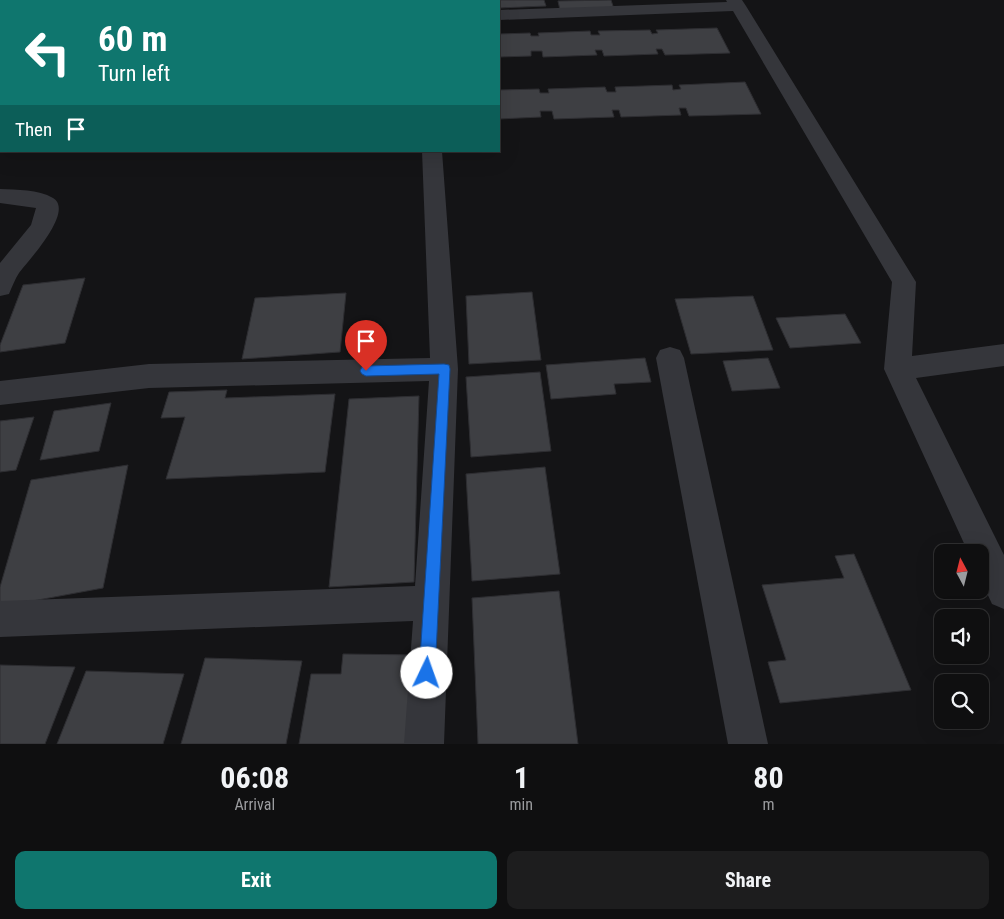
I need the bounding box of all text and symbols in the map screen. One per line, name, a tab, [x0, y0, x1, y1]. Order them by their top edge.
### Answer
text: 60 m	[98, 19, 167, 60]
icon: left	[15, 20, 80, 85]
text: Turn left	[98, 61, 170, 86]
icon: arrive	[62, 115, 90, 143]
text: Then	[15, 118, 52, 141]
pin	[345, 320, 387, 371]
icon: arrive	[352, 327, 380, 355]
north arrow	[934, 544, 989, 599]
map controls	[934, 544, 989, 729]
button: sound	[934, 609, 989, 664]
position arrow	[400, 646, 452, 698]
button: search	[934, 674, 989, 729]
text: 06:08	[220, 760, 289, 795]
text: 1	[514, 760, 529, 795]
text: 80	[753, 760, 784, 795]
text: Arrival	[234, 795, 275, 814]
text: min	[510, 795, 533, 814]
text: m	[762, 795, 775, 814]
button: Exit	[15, 851, 497, 909]
button: Share	[507, 851, 989, 909]

